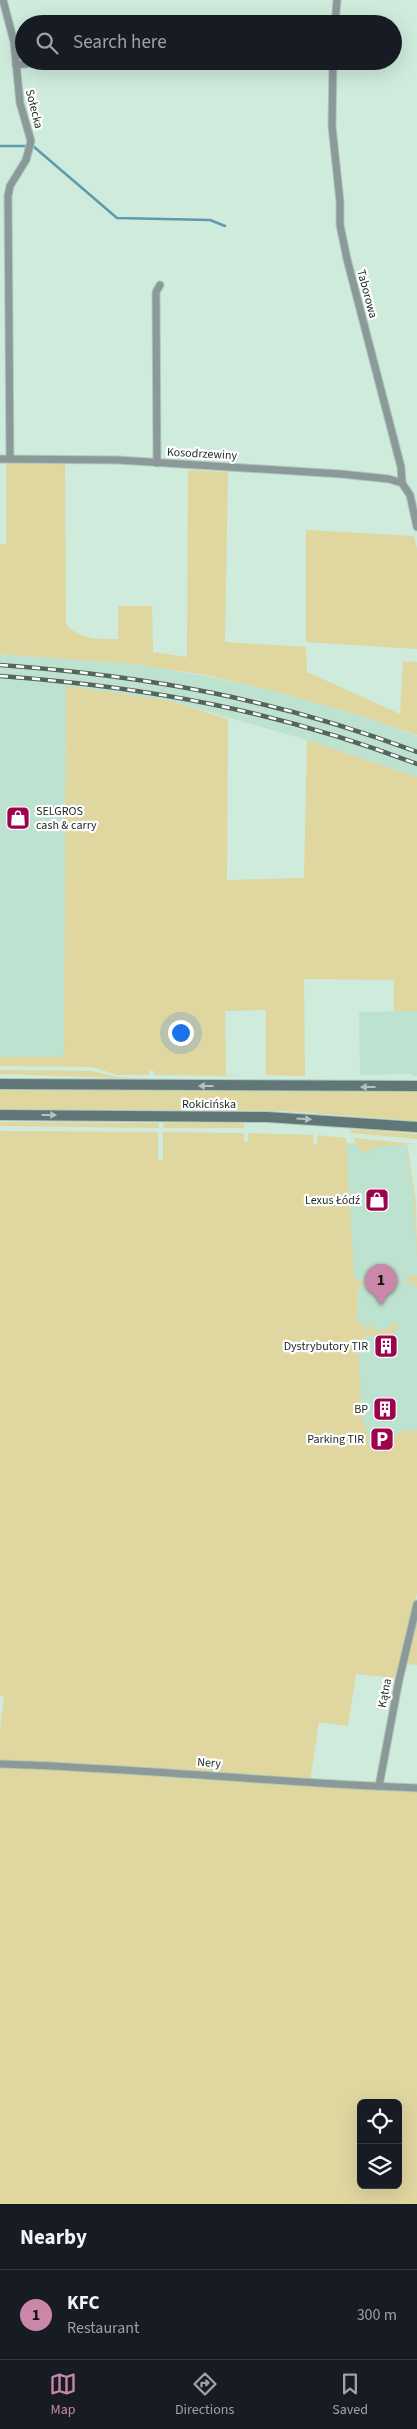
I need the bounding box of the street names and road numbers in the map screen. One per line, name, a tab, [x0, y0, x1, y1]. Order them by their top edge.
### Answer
street label: Sołecka	[21, 88, 47, 130]
street label: Taborowa	[352, 268, 382, 320]
street label: Kosodrzewiny	[166, 444, 238, 464]
street label: Rokicińska	[182, 1096, 236, 1113]
street label: Kątna	[374, 1677, 396, 1709]
street label: Nery	[197, 1754, 222, 1772]

